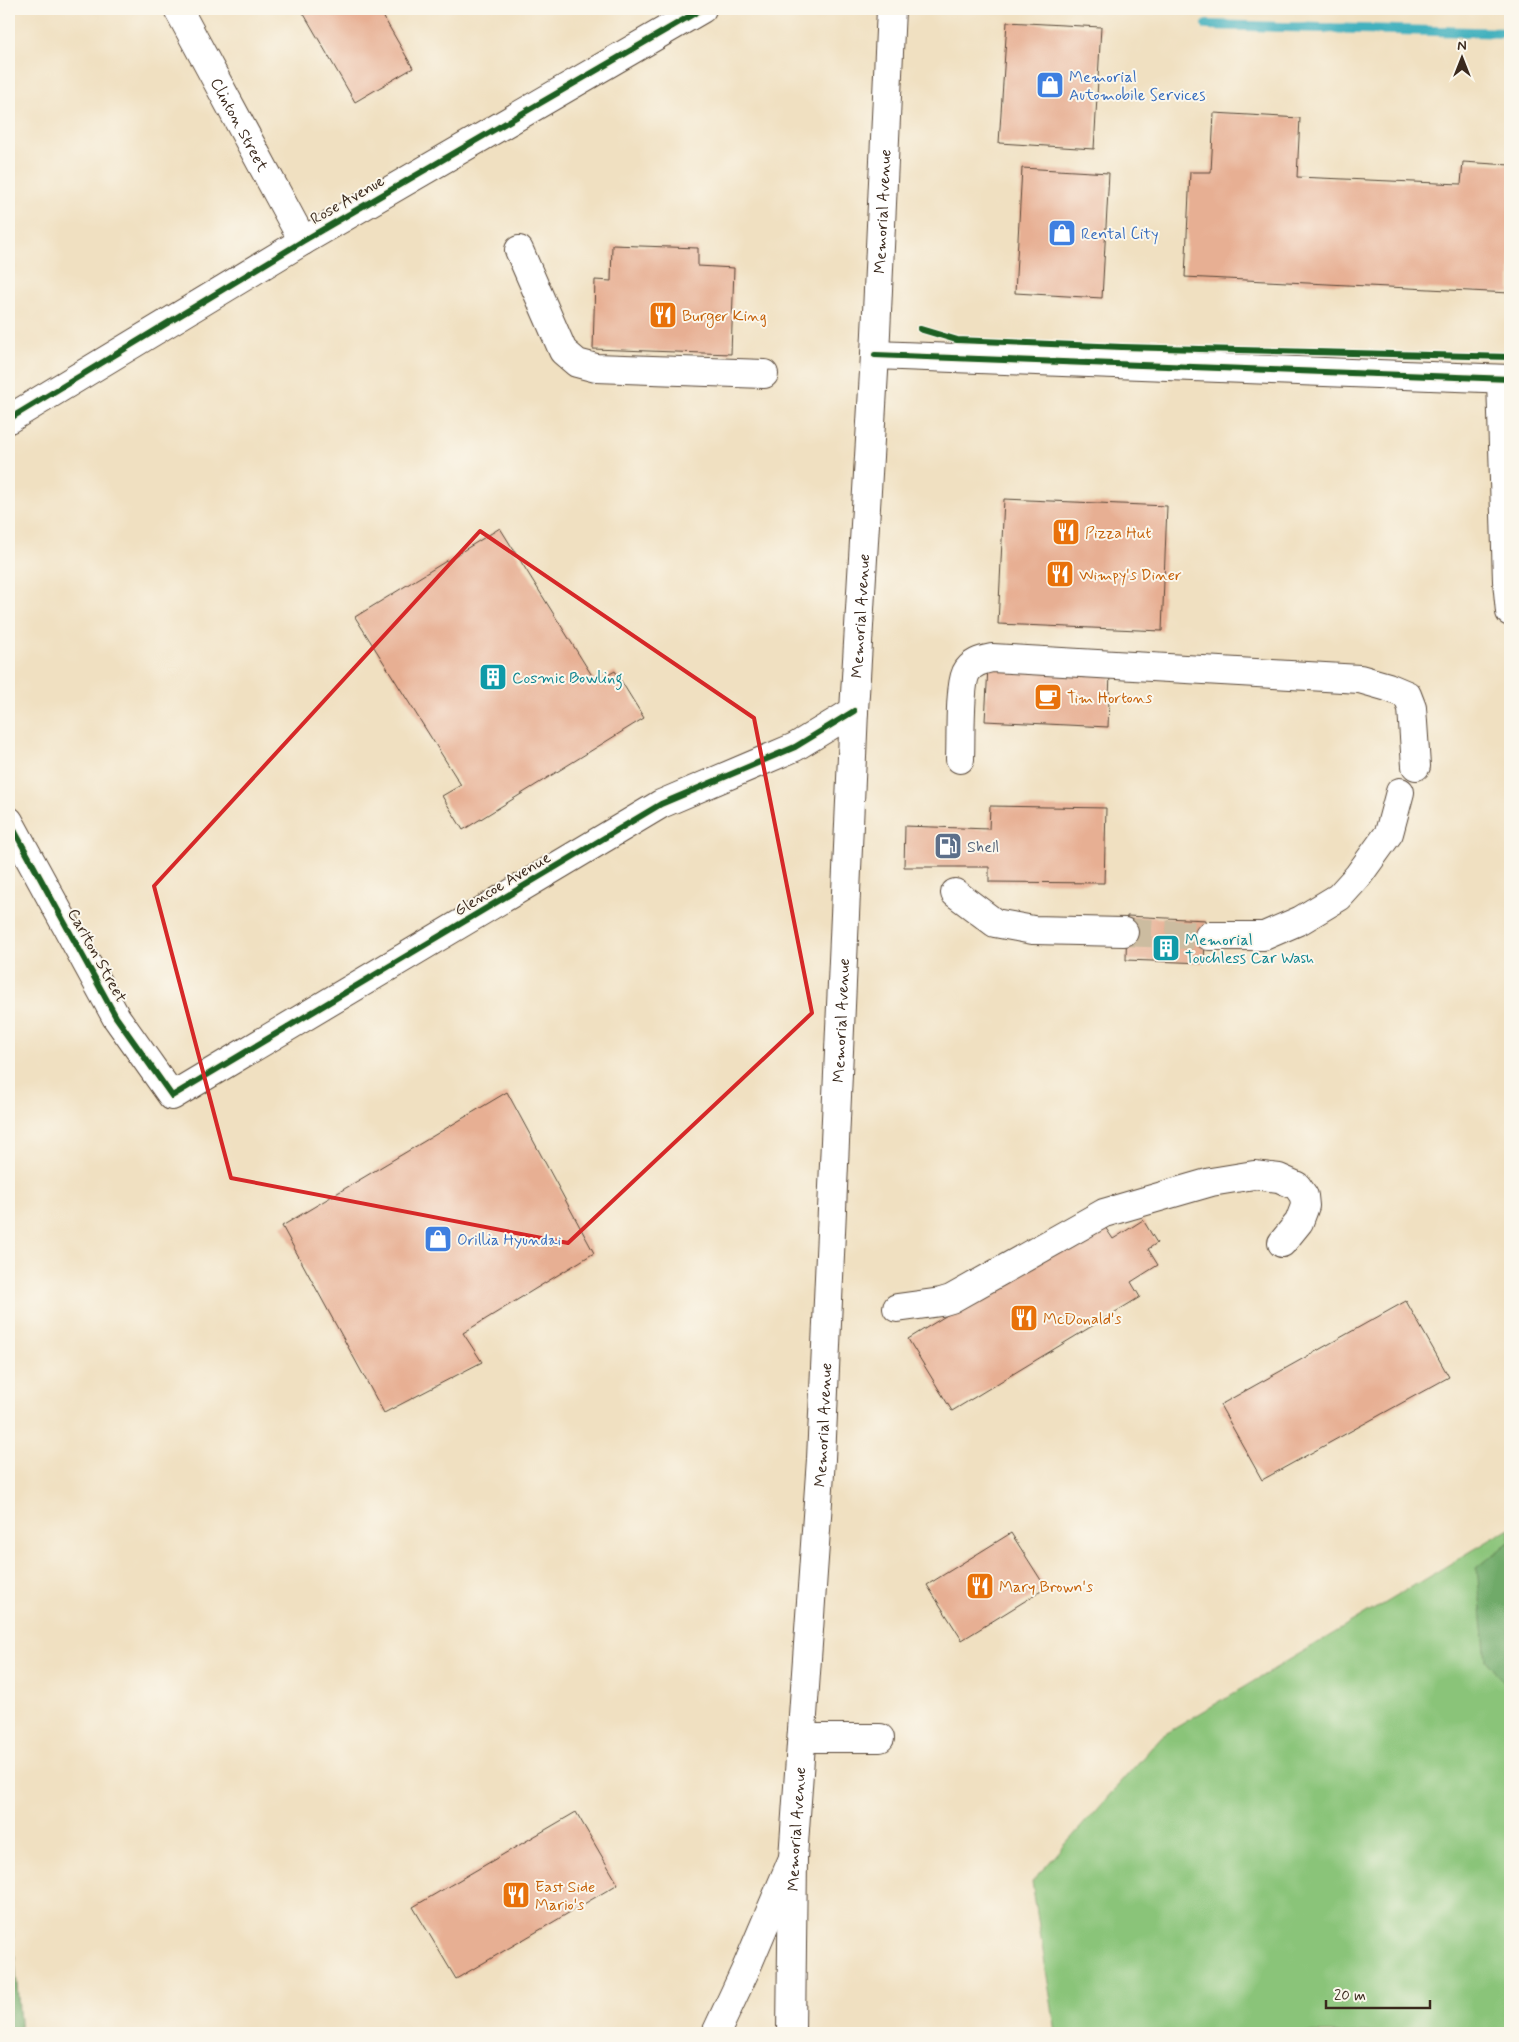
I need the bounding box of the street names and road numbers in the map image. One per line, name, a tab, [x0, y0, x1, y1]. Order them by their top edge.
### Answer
street label: Clinton Street	[205, 74, 273, 176]
street label: Memorial Avenue	[870, 149, 896, 274]
street label: Rose Avenue	[307, 170, 389, 230]
street label: Memorial Avenue	[847, 553, 875, 679]
street label: Glencoe Avenue	[451, 847, 555, 921]
street label: Carlton Street	[62, 905, 131, 1007]
street label: Memorial Avenue	[829, 958, 855, 1083]
street label: Memorial Avenue	[810, 1362, 837, 1488]
street label: Memorial Avenue	[784, 1766, 811, 1891]

